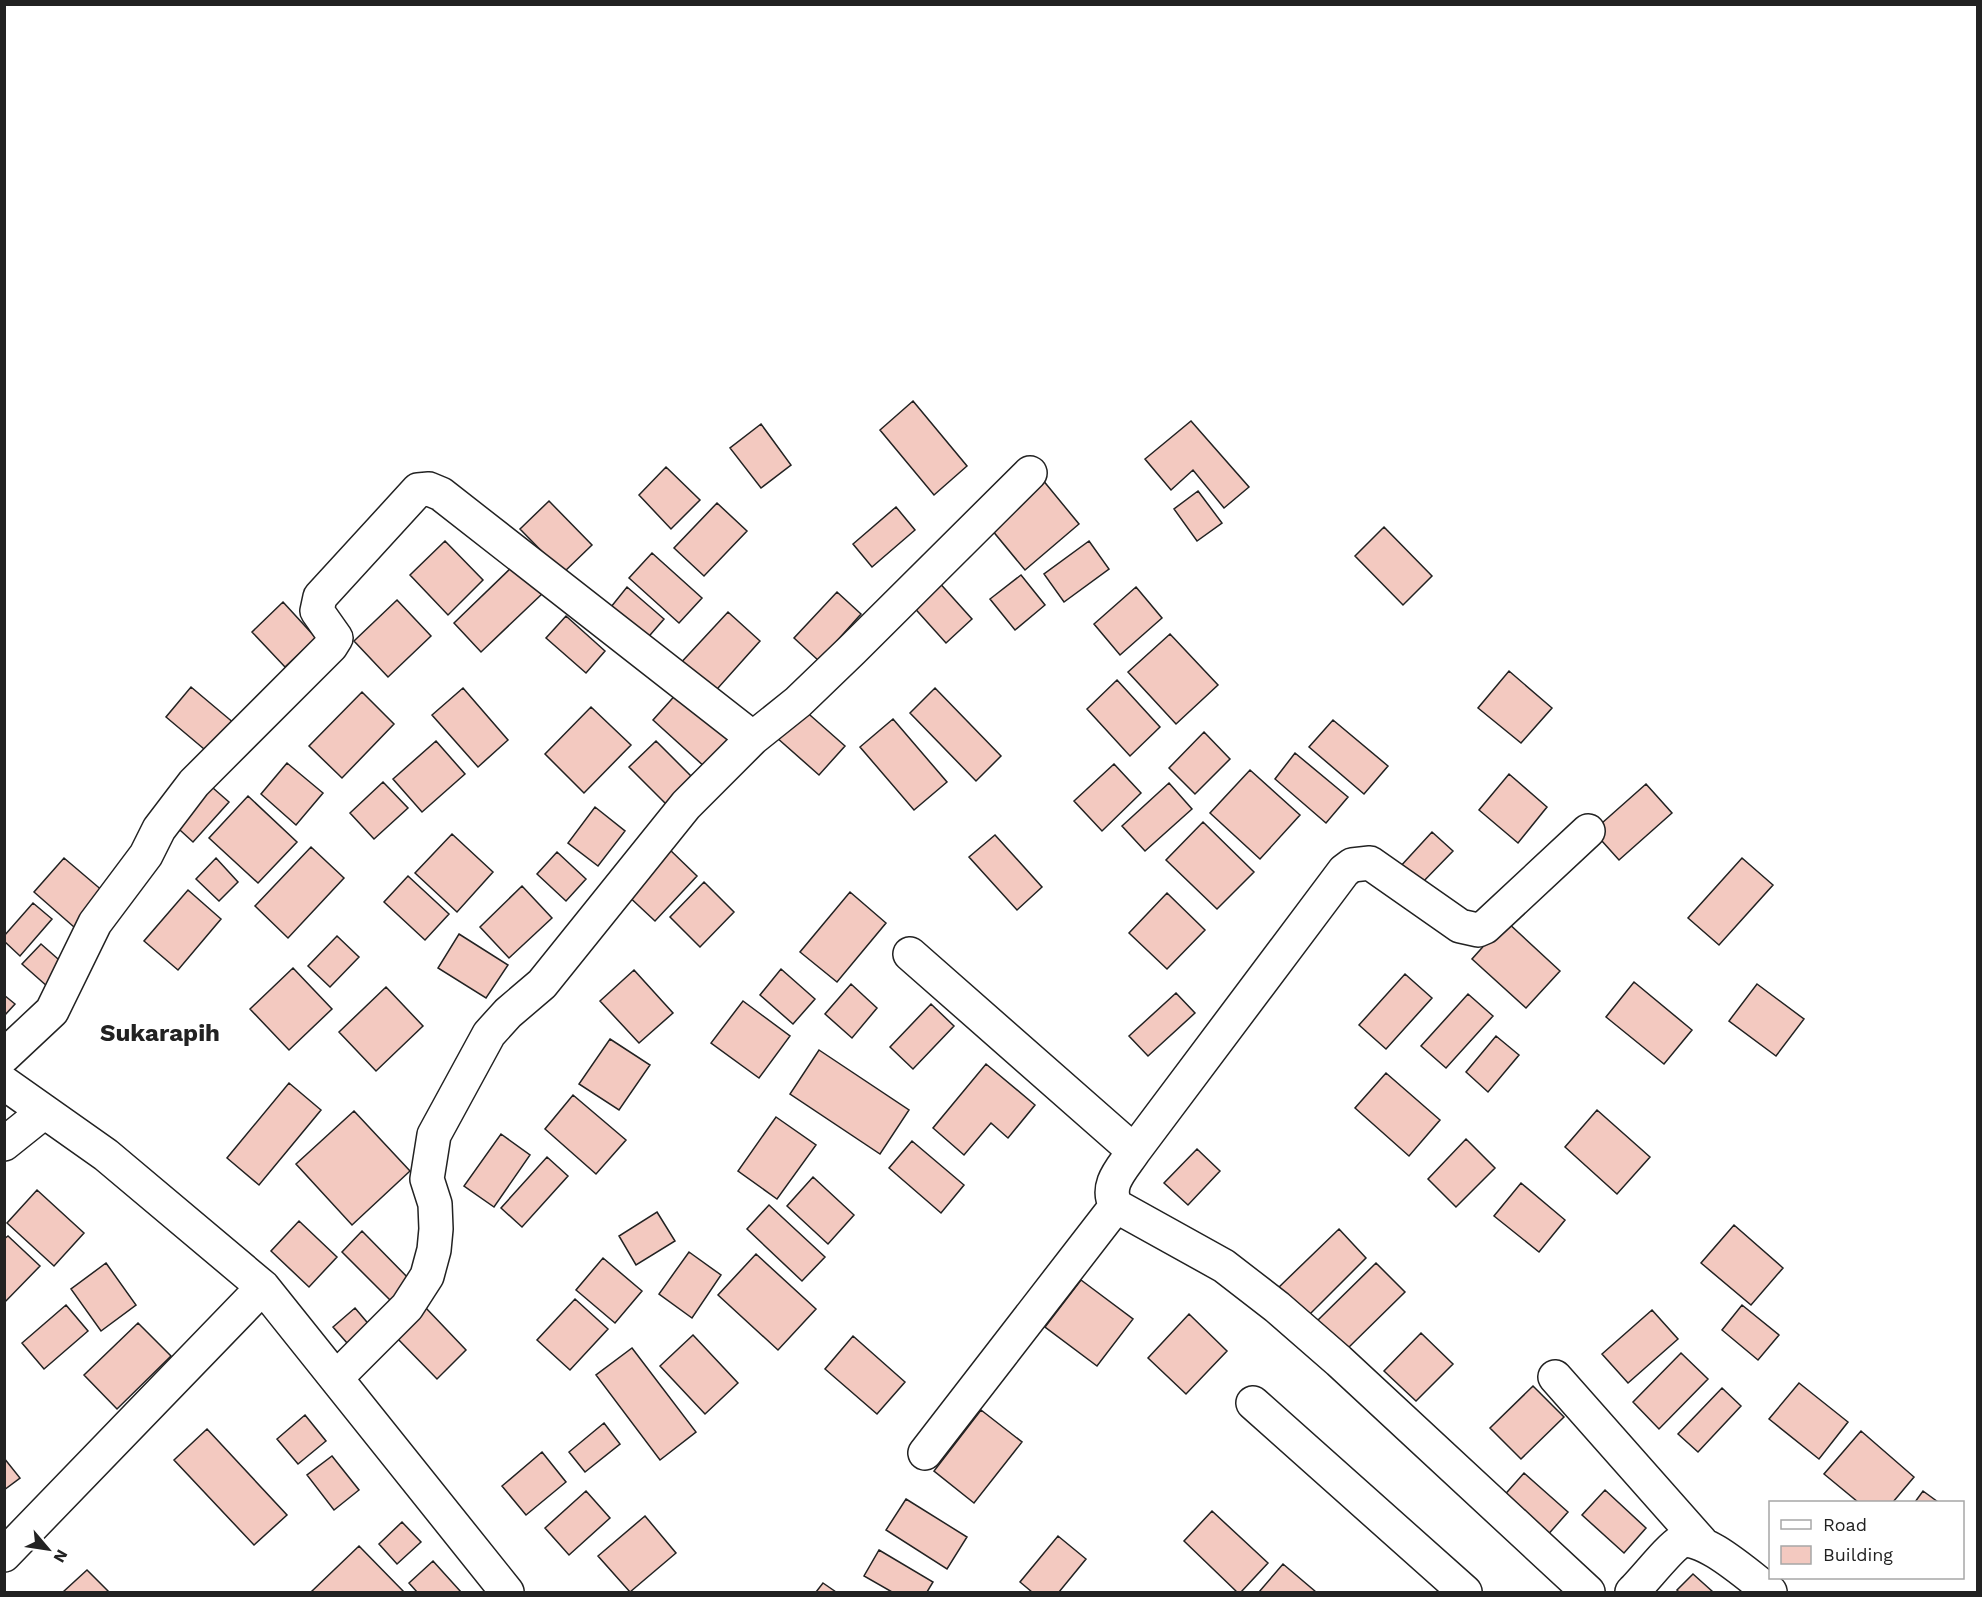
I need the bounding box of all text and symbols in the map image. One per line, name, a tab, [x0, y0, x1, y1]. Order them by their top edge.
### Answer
district label: Sukarapih	[100, 1019, 220, 1047]
legend	[1769, 1501, 1964, 1579]
text: Road	[1823, 1514, 1867, 1535]
north arrow	[18, 1519, 78, 1579]
text: Building	[1823, 1544, 1893, 1565]
text: N	[49, 1546, 72, 1566]

